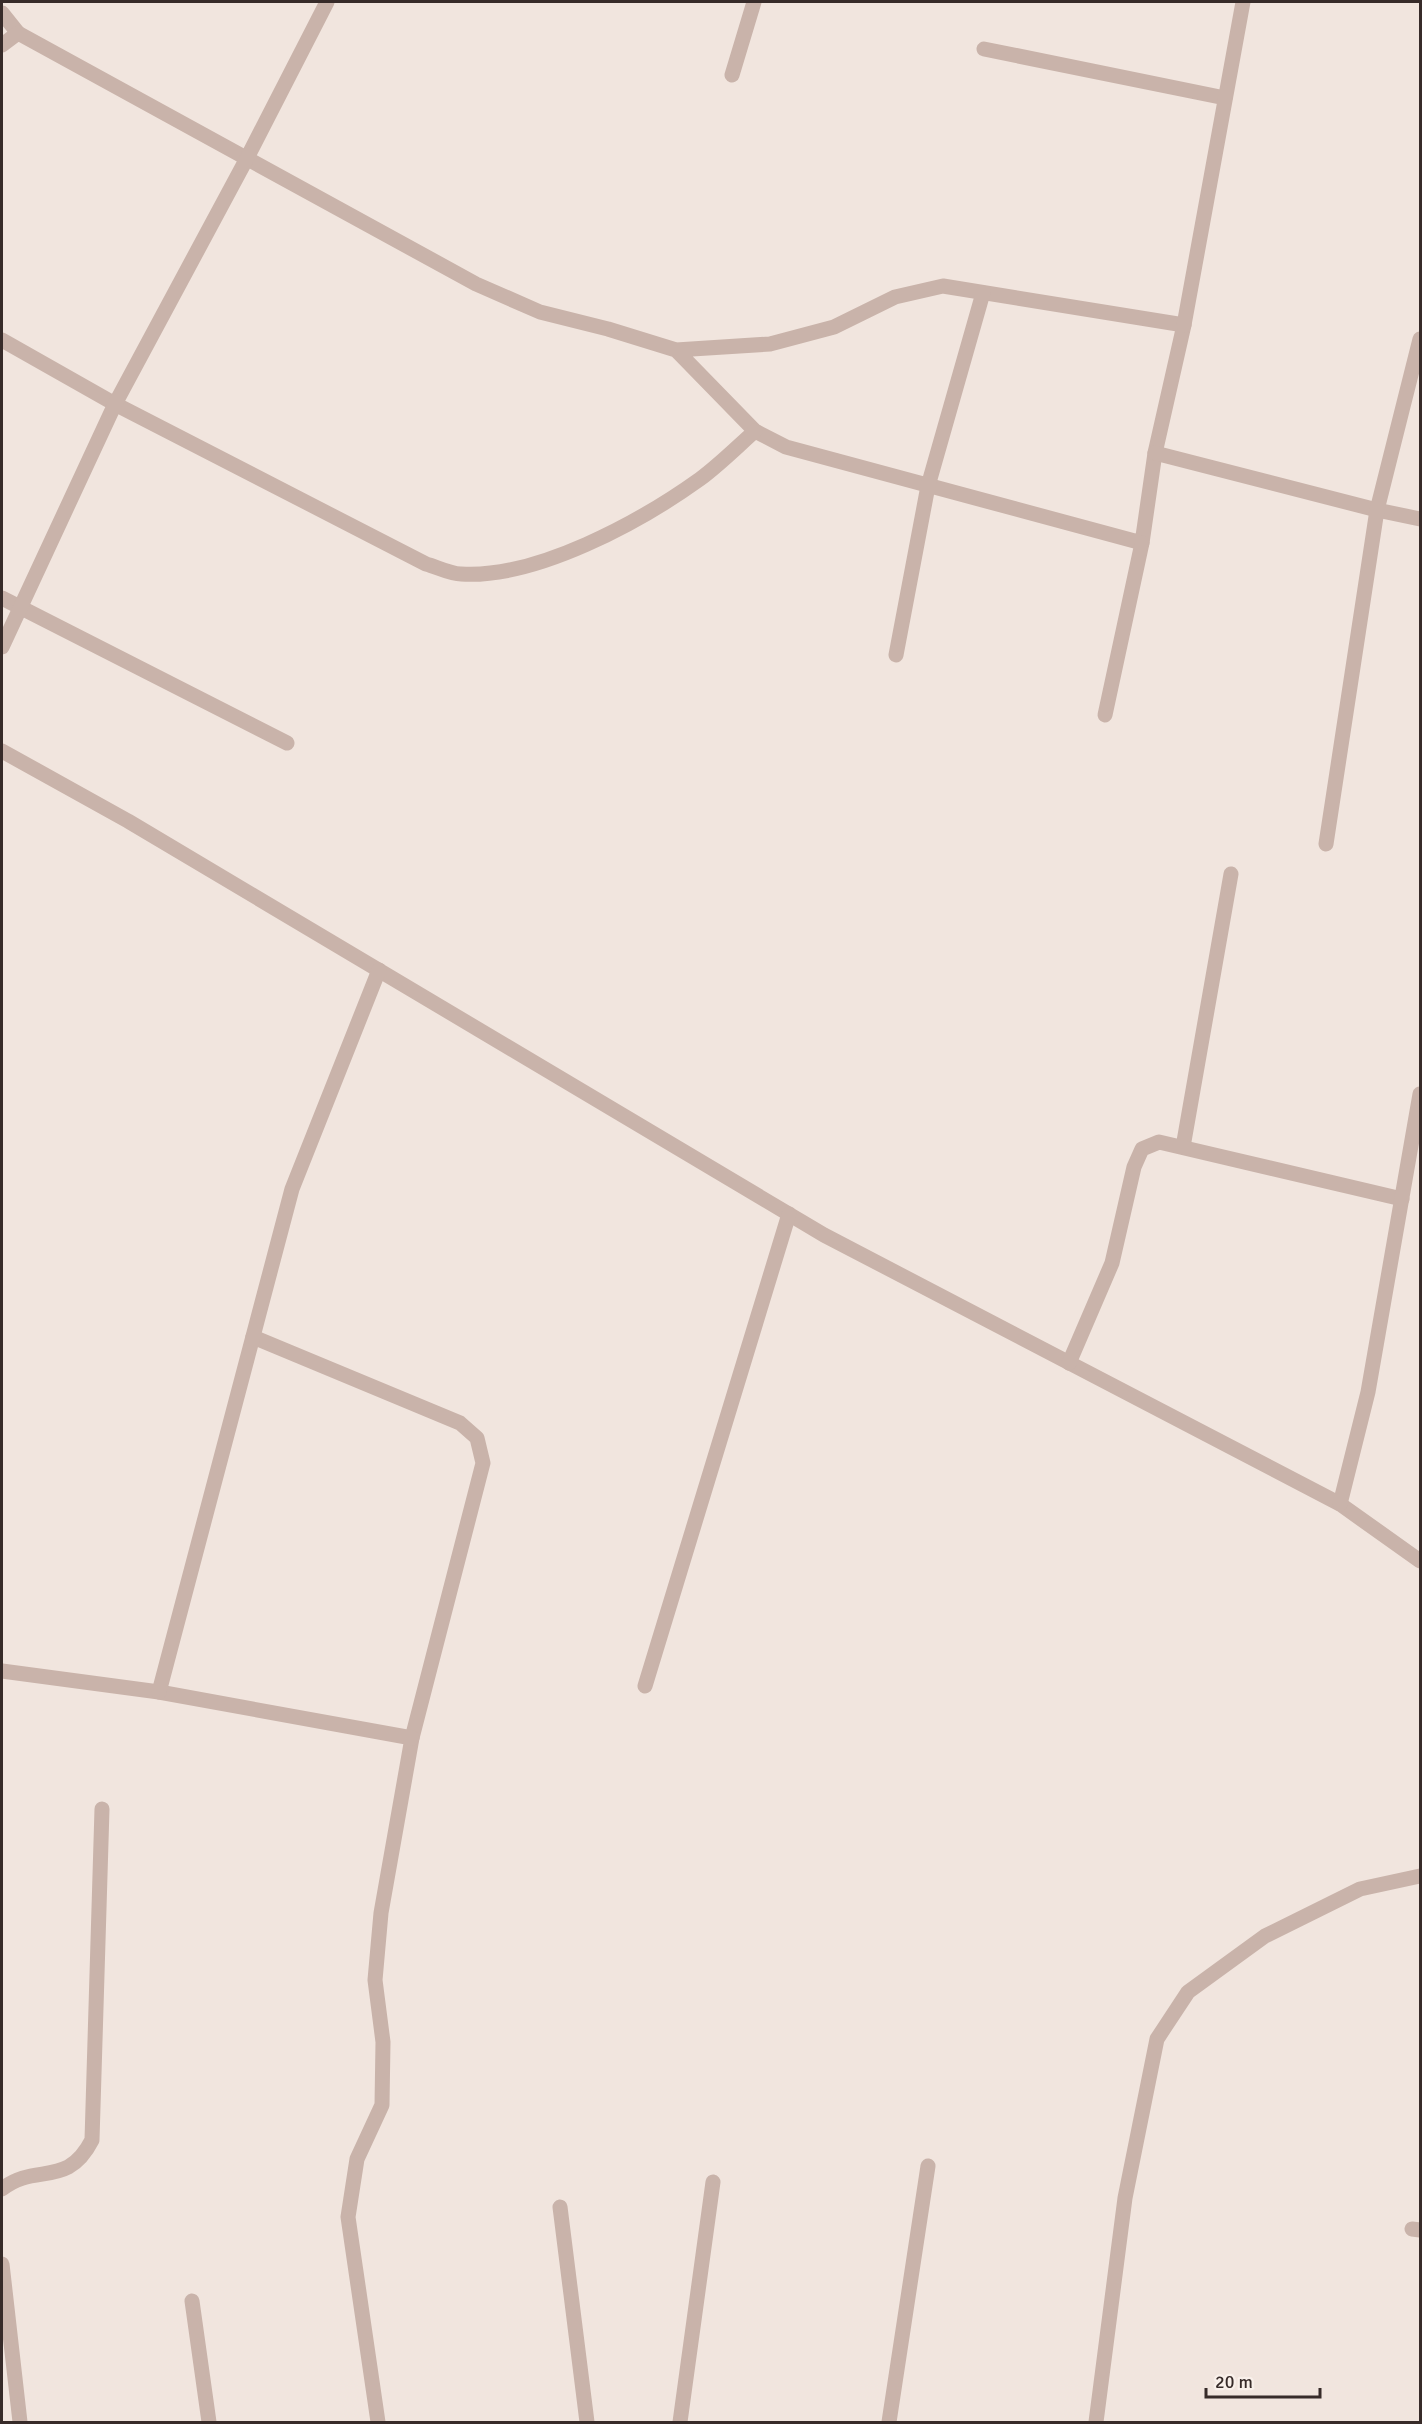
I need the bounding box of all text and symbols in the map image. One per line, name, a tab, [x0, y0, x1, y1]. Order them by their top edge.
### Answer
scale bar	[1206, 2361, 1320, 2399]
text: 20 m	[1215, 2371, 1253, 2393]

